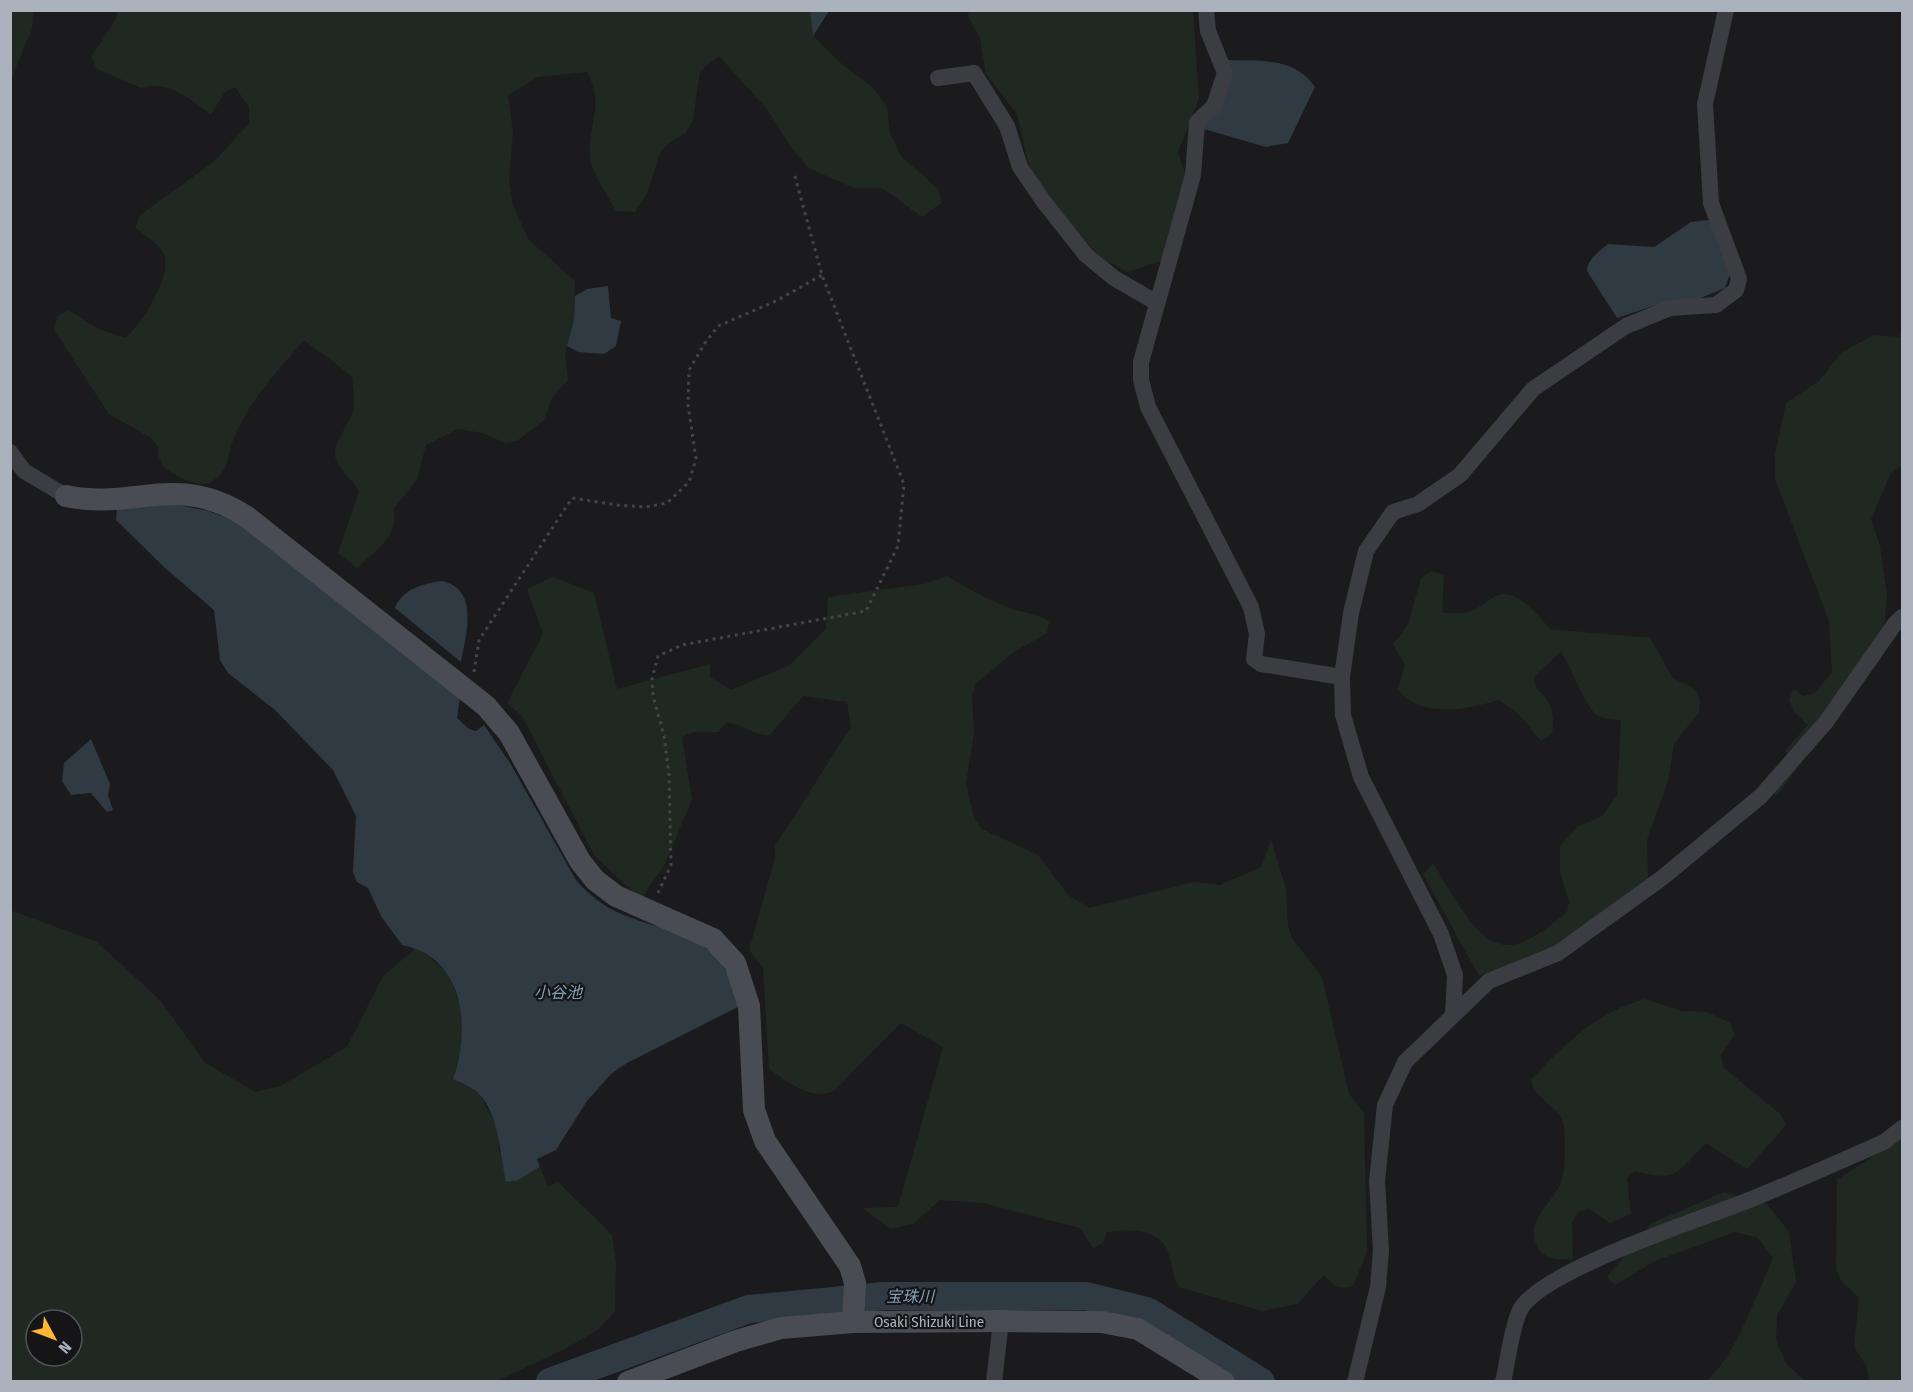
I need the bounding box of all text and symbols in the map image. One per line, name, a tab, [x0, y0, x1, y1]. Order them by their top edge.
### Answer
water label: 小谷池	[534, 983, 584, 1002]
water label: 宝珠川	[886, 1287, 936, 1306]
north arrow	[24, 1308, 84, 1368]
street label: Osaki Shizuki Line	[874, 1313, 984, 1331]
text: N	[55, 1338, 75, 1357]

